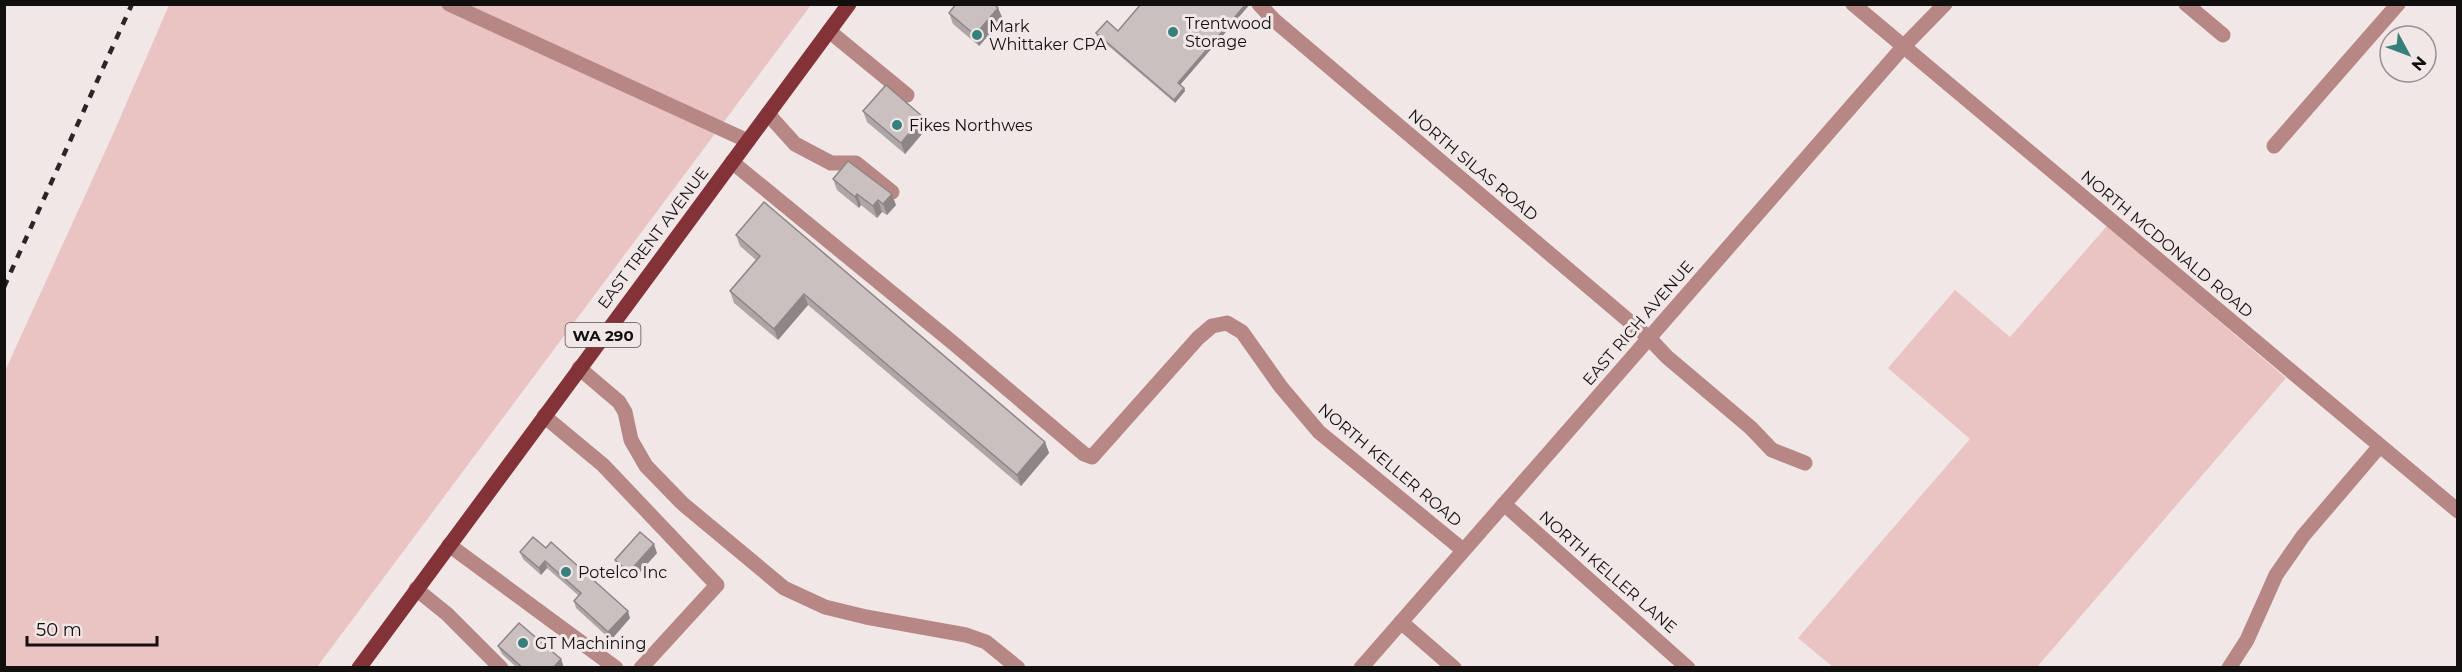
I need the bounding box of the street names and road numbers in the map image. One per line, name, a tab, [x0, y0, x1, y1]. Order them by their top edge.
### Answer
street label: NORTH SILAS ROAD	[1404, 105, 1542, 225]
street label: EAST TRENT AVENUE	[594, 164, 712, 312]
street label: NORTH MCDONALD ROAD	[2077, 167, 2257, 321]
street label: EAST RICH AVENUE	[1579, 257, 1697, 389]
road number: WA 290	[566, 323, 640, 347]
street label: NORTH KELLER ROAD	[1315, 400, 1465, 530]
street label: NORTH KELLER LANE	[1535, 507, 1681, 637]

